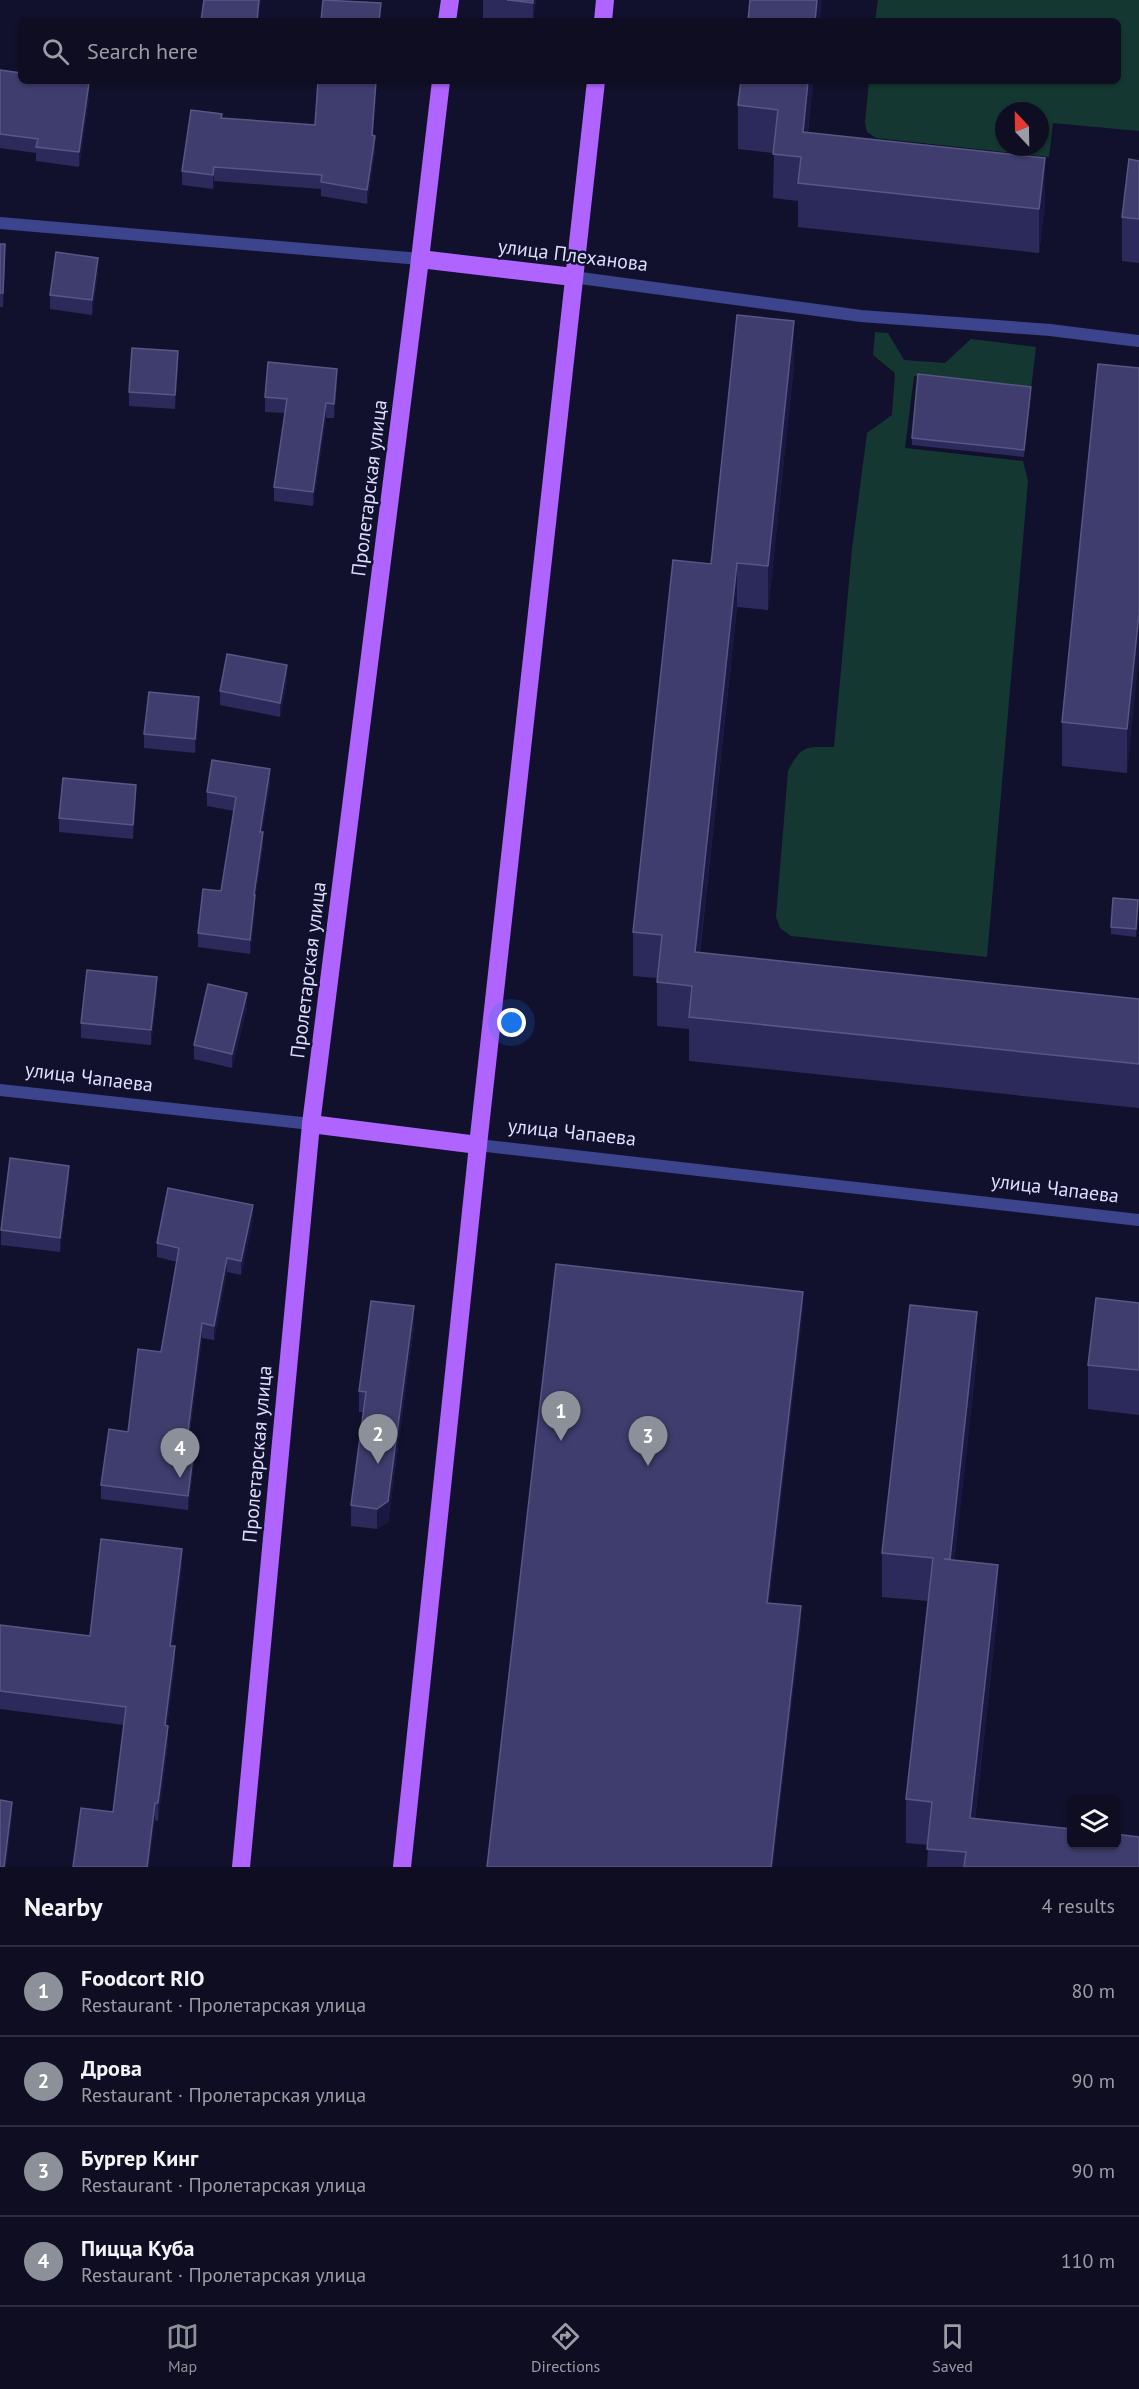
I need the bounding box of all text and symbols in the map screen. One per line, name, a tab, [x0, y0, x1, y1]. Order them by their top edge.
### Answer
search box	[18, 18, 1121, 84]
icon: search	[39, 35, 72, 68]
text: Search here	[87, 37, 198, 65]
north arrow	[995, 102, 1049, 156]
street label: улица Плеханова	[497, 233, 649, 277]
street label: Пролетарская улица	[345, 398, 393, 578]
street label: Пролетарская улица	[284, 880, 332, 1060]
your location	[497, 1008, 526, 1037]
street label: улица Чапаева	[23, 1056, 155, 1098]
street label: улица Чапаева	[507, 1112, 637, 1152]
street label: улица Чапаева	[989, 1167, 1121, 1209]
street label: Пролетарская улица	[236, 1364, 278, 1544]
pin: 1	[542, 1392, 580, 1441]
pin: 2	[358, 1414, 398, 1464]
pin: 3	[628, 1416, 668, 1466]
pin: 4	[160, 1428, 200, 1478]
map controls	[1067, 1795, 1121, 1849]
button: layers	[1067, 1795, 1121, 1849]
text: Nearby	[24, 1890, 102, 1923]
text: 4 results	[1042, 1893, 1115, 1919]
text: Foodcort RIO	[81, 1964, 205, 1992]
text: 1	[38, 1978, 49, 2004]
text: 80 m	[1072, 1978, 1115, 2004]
text: Restaurant · Пролетарская улица	[81, 1992, 366, 2018]
text: Дрова	[81, 2054, 142, 2082]
text: 2	[38, 2068, 49, 2094]
text: 90 m	[1072, 2068, 1115, 2094]
text: Restaurant · Пролетарская улица	[81, 2082, 366, 2108]
text: Бургер Кинг	[81, 2144, 198, 2172]
text: 3	[38, 2158, 49, 2184]
text: 90 m	[1072, 2158, 1115, 2184]
text: Restaurant · Пролетарская улица	[81, 2172, 366, 2198]
text: Пицца Куба	[81, 2234, 195, 2262]
text: 4	[38, 2248, 49, 2274]
text: 110 m	[1061, 2248, 1115, 2274]
text: Restaurant · Пролетарская улица	[81, 2262, 366, 2288]
tab: Map	[166, 2320, 199, 2376]
tab: Directions	[531, 2320, 600, 2376]
tab: Saved	[932, 2320, 973, 2376]

